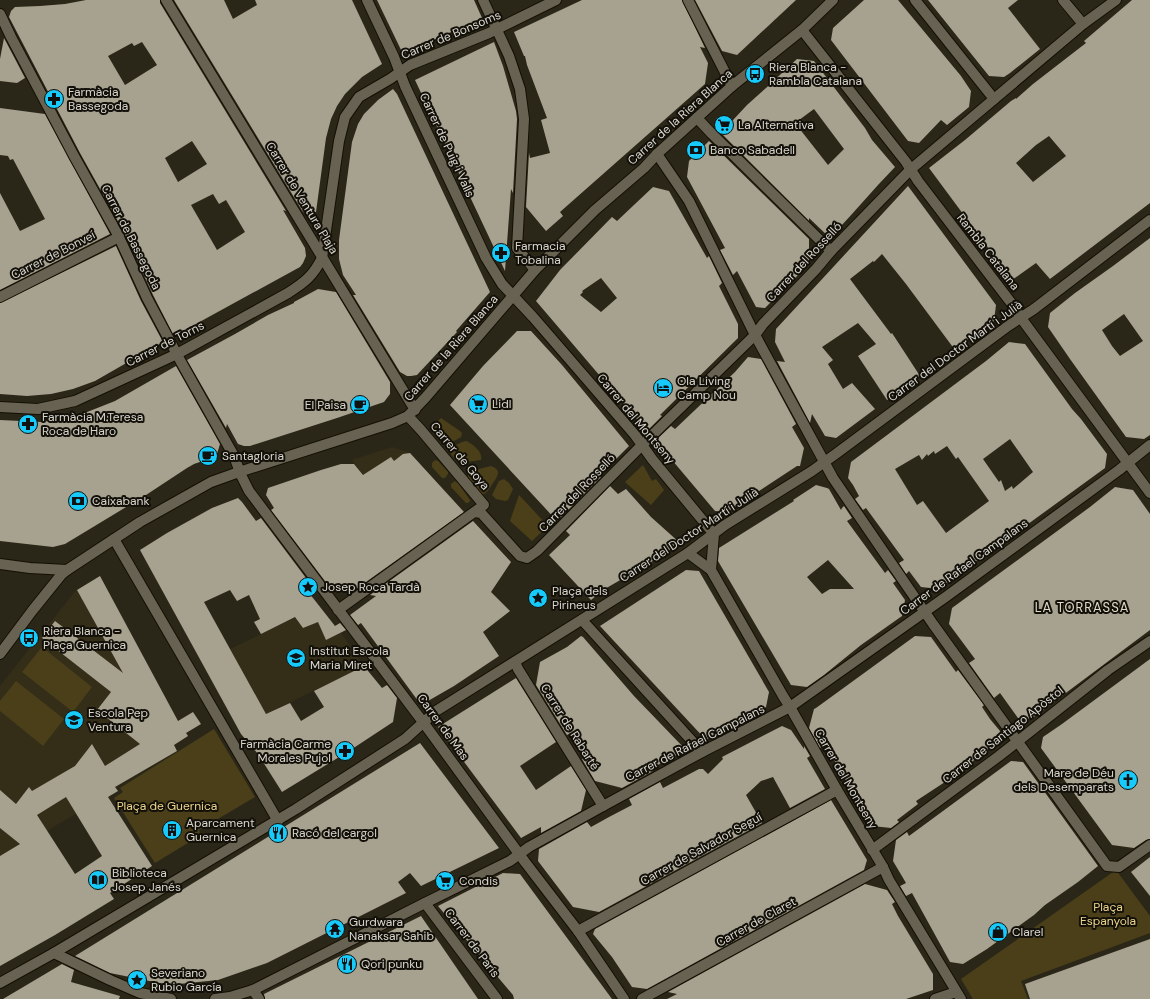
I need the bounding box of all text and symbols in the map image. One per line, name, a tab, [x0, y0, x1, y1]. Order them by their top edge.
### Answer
street label: Carrer de Bonsoms	[399, 7, 503, 63]
place label: Riera Blanca - Rambla Catalana	[769, 59, 862, 89]
bus stop icon: Riera Blanca - Rambla Catalana	[744, 63, 766, 85]
street label: Carrer de la Riera Blanca	[624, 66, 736, 168]
place label: Farmàcia Bassegoda	[68, 84, 128, 114]
pharmacy icon: Farmàcia Bassegoda	[43, 88, 65, 110]
street label: Carrer de Puig i Valls	[416, 90, 478, 200]
supermarket icon: La Alternativa	[713, 114, 735, 136]
place label: La Alternativa	[738, 117, 814, 133]
street label: Carrer de Ventura Plaja	[262, 139, 342, 257]
bank icon: Banco Sabadell	[685, 139, 707, 161]
place label: Banco Sabadell	[710, 142, 795, 158]
street label: Carrer de Bassegoda	[98, 182, 164, 292]
street label: Rambla Catalana	[953, 210, 1023, 294]
street label: Carrer del Rosselló	[763, 219, 845, 305]
street label: Carrer de Bonveí	[8, 227, 98, 283]
place label: Farmacia Tobalina	[515, 238, 565, 268]
pharmacy icon: Farmacia Tobalina	[490, 242, 512, 264]
street label: Carrer de la Riera Blanca	[400, 291, 502, 405]
street label: Carrer del Doctor Martí i Julià	[885, 297, 1025, 405]
street label: Carrer de Torns	[123, 317, 207, 371]
street label: Carrer del Montseny	[593, 370, 679, 468]
place label: Ola Living Camp Nou	[677, 373, 736, 403]
hotel icon: Ola Living Camp Nou	[652, 377, 674, 399]
supermarket icon: Lidl	[467, 393, 489, 415]
cafe icon: El Paisa	[349, 394, 371, 416]
place label: Lidl	[492, 396, 511, 412]
place label: El Paisa	[305, 397, 346, 413]
place label: Farmàcia M.Teresa Roca de Haro	[42, 409, 143, 439]
pharmacy icon: Farmàcia M.Teresa Roca de Haro	[17, 413, 39, 435]
street label: Carrer de Goya	[427, 419, 493, 493]
cafe icon: Santagloria	[197, 445, 219, 467]
place label: Santagloria	[222, 448, 284, 464]
street label: Carrer del Rosselló	[535, 450, 619, 536]
street label: Carrer del Doctor Martí i Julià	[617, 484, 761, 586]
bank icon: Caixabank	[67, 490, 89, 512]
place label: Caixabank	[92, 493, 149, 509]
street label: Carrer de Rafael Campalans	[897, 515, 1031, 619]
place icon: Josep Roca Tardà	[297, 576, 319, 598]
place label: Josep Roca Tardà	[322, 579, 420, 595]
place label: Plaça dels Pirineus	[552, 583, 608, 613]
place icon: Plaça dels Pirineus	[527, 587, 549, 609]
district label: LA TORRASSA	[1035, 599, 1129, 616]
place label: Riera Blanca - Plaça Guernica	[43, 623, 126, 653]
bus stop icon: Riera Blanca - Plaça Guernica	[18, 627, 40, 649]
place label: Institut Escola Maria Miret	[310, 643, 389, 673]
school or university icon: Institut Escola Maria Miret	[285, 647, 307, 669]
street label: Carrer de Rabarté	[537, 681, 603, 773]
street label: Carrer de Santiago Apòstol	[939, 683, 1067, 787]
street label: Carrer de Mas	[413, 691, 473, 763]
street label: Carrer de Rafael Campalans	[623, 701, 767, 785]
place label: Escola Pep Ventura	[88, 705, 148, 735]
school or university icon: Escola Pep Ventura	[63, 709, 85, 731]
street label: Carrer del Montseny	[811, 726, 881, 832]
place label: Farmàcia Carme Morales Pujol	[240, 736, 331, 766]
pharmacy icon: Farmàcia Carme Morales Pujol	[334, 740, 356, 762]
place label: Mare de Déu dels Desemparats	[1014, 765, 1114, 795]
church icon: Mare de Déu dels Desemparats	[1117, 769, 1139, 791]
park label: Plaça de Guernica	[117, 798, 217, 814]
street label: Carrer de Salvador Seguí	[637, 809, 765, 889]
place label: Aparcament Guernica	[186, 815, 255, 845]
building icon: Aparcament Guernica	[161, 819, 183, 841]
restaurant icon: Racó del cargol	[267, 822, 289, 844]
place label: Racó del cargol	[292, 825, 377, 841]
place label: Biblioteca Josep Janés	[112, 865, 181, 895]
library icon: Biblioteca Josep Janés	[87, 869, 109, 891]
supermarket icon: Condis	[434, 870, 456, 892]
place label: Condis	[459, 873, 498, 889]
street label: Carrer de Claret	[713, 893, 799, 951]
park label: Plaça Espanyola	[1080, 899, 1136, 929]
street label: Carrer de París	[441, 905, 503, 981]
place label: Gurdwara Nanaksar Sahib	[349, 914, 434, 944]
temple icon: Gurdwara Nanaksar Sahib	[324, 918, 346, 940]
shop icon: Clarel	[987, 921, 1009, 943]
place label: Clarel	[1012, 924, 1044, 940]
restaurant icon: Qori punku	[336, 953, 358, 975]
place label: Qori punku	[361, 956, 422, 972]
place label: Severiano Rubio García	[151, 965, 222, 995]
place icon: Severiano Rubio García	[126, 969, 148, 991]

